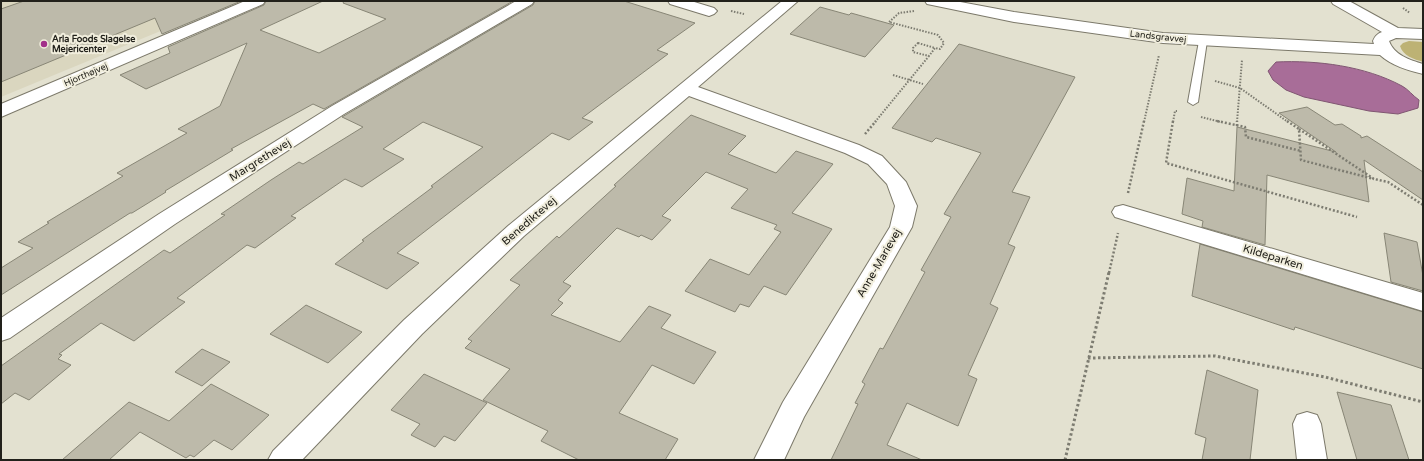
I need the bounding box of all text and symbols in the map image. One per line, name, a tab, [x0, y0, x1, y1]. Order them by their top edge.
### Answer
street label: Landsgravvej	[1129, 29, 1187, 45]
place label: Arla Foods Slagelse Mejericenter	[52, 34, 135, 55]
marker: Arla Foods Slagelse Mejericenter	[39, 39, 49, 49]
street label: Hjorthøjvej	[62, 61, 110, 89]
street label: Margrethevej	[227, 136, 293, 184]
street label: Benediktevej	[499, 194, 559, 248]
street label: Anne-Marievej	[854, 226, 904, 300]
street label: Kildeparken	[1241, 242, 1305, 272]

